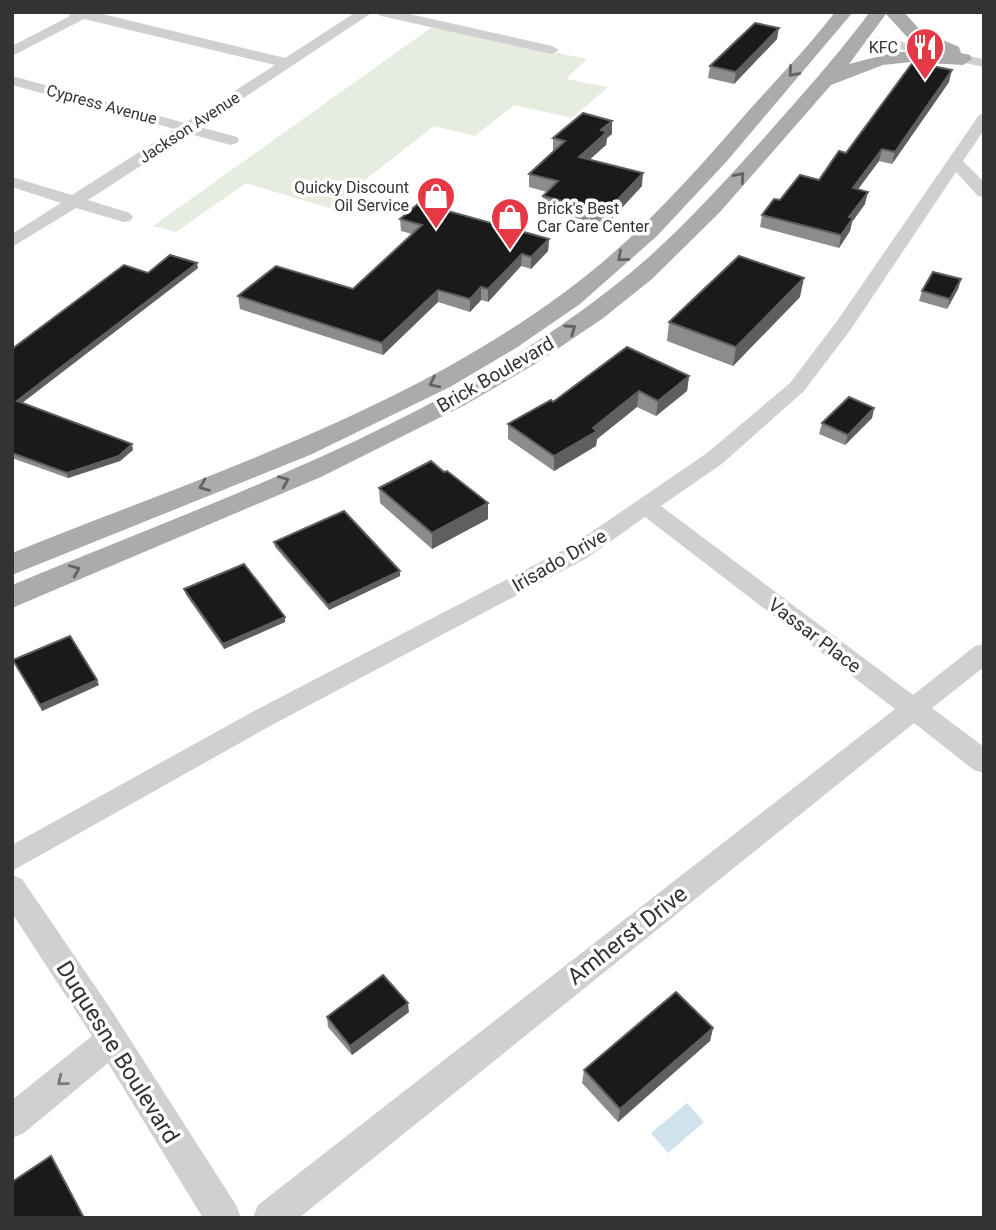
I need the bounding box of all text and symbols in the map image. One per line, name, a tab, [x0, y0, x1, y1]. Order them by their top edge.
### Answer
restaurant icon: KFC	[904, 26, 946, 81]
place label: KFC	[869, 38, 898, 57]
one-way arrow	[789, 64, 801, 77]
street label: Cypress Avenue	[45, 81, 159, 128]
street label: Jackson Avenue	[135, 88, 243, 167]
one-way arrow	[732, 173, 745, 186]
shop icon: Quicky Discount Oil Service	[415, 175, 457, 230]
place label: Quicky Discount Oil Service	[294, 178, 409, 215]
shop icon: Brick's Best Car Care Center	[489, 196, 531, 251]
place label: Brick's Best Car Care Center	[537, 199, 650, 236]
one-way arrow	[618, 249, 631, 261]
one-way arrow	[564, 324, 577, 337]
street label: Brick Boulevard	[433, 332, 558, 417]
one-way arrow	[429, 375, 441, 389]
one-way arrow	[277, 475, 289, 489]
one-way arrow	[199, 478, 211, 492]
street label: Irisado Drive	[508, 524, 611, 597]
one-way arrow	[68, 564, 80, 578]
street label: Vassar Place	[764, 593, 866, 678]
street label: Amherst Drive	[562, 880, 693, 991]
street label: Duquesne Boulevard	[50, 956, 185, 1148]
one-way arrow	[58, 1072, 70, 1085]

